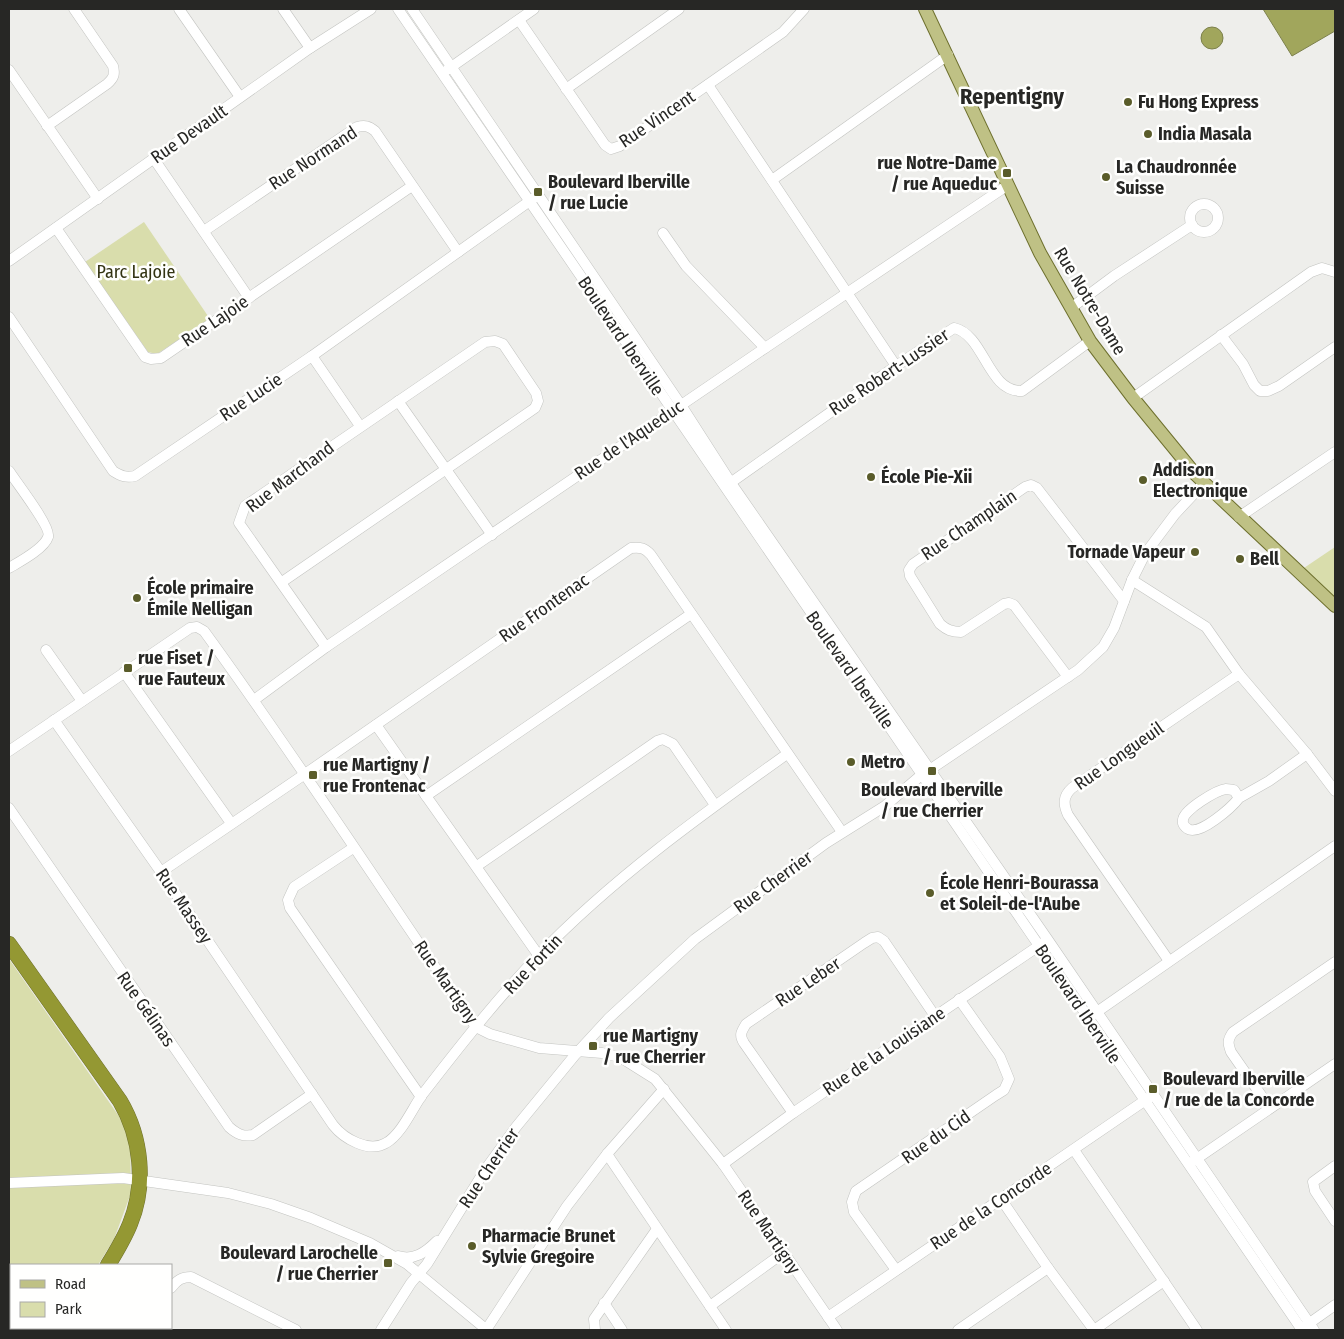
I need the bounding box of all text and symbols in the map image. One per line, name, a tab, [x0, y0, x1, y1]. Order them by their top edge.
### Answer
district label: Repentigny	[960, 83, 1065, 110]
street label: Rue Vincent	[615, 85, 699, 152]
place label: Fu Hong Express	[1138, 91, 1259, 113]
marker: Fu Hong Express	[1122, 96, 1134, 108]
street label: Rue Devault	[147, 100, 232, 168]
street label: Rue Normand	[265, 121, 361, 195]
place label: India Masala	[1158, 123, 1252, 145]
marker: India Masala	[1142, 128, 1154, 140]
place label: rue Notre-Dame / rue Aqueduc	[877, 152, 997, 195]
place label: La Chaudronnée Suisse	[1116, 156, 1237, 199]
marker: rue Notre-Dame / rue Aqueduc	[1001, 167, 1013, 179]
place label: Boulevard Iberville / rue Lucie	[548, 171, 690, 214]
marker: La Chaudronnée Suisse	[1100, 171, 1112, 183]
marker: Boulevard Iberville / rue Lucie	[532, 186, 544, 198]
street label: Rue Notre-Dame	[1049, 243, 1131, 359]
park label: Parc Lajoie	[97, 261, 176, 283]
street label: Boulevard Iberville	[573, 272, 669, 400]
street label: Rue Lajoie	[177, 290, 253, 351]
street label: Rue Robert-Lussier	[825, 323, 954, 420]
street label: Rue Lucie	[216, 368, 286, 426]
street label: Rue de l'Aqueduc	[570, 395, 688, 485]
street label: Rue Marchand	[241, 437, 339, 517]
place label: Addison Electronique	[1152, 459, 1248, 502]
place label: École Pie-Xii	[881, 465, 972, 488]
marker: École Pie-Xii	[865, 471, 877, 483]
marker: Addison Electronique	[1137, 474, 1149, 486]
street label: Rue Champlain	[917, 485, 1021, 565]
place label: Tornade Vapeur	[1067, 541, 1185, 563]
marker: Tornade Vapeur	[1189, 546, 1201, 558]
place label: Bell	[1250, 548, 1279, 570]
marker: Bell	[1234, 553, 1246, 565]
street label: Rue Frontenac	[495, 569, 593, 647]
place label: École primaire Émile Nelligan	[147, 576, 254, 620]
marker: École primaire Émile Nelligan	[131, 592, 143, 604]
street label: Boulevard Iberville	[801, 607, 899, 733]
place label: rue Fiset / rue Fauteux	[138, 647, 225, 690]
marker: rue Fiset / rue Fauteux	[122, 662, 134, 674]
street label: Rue Longueuil	[1070, 717, 1168, 795]
place label: Metro	[861, 751, 906, 773]
place label: rue Martigny / rue Frontenac	[323, 754, 430, 797]
marker: Metro	[845, 756, 857, 768]
marker: Boulevard Iberville / rue Cherrier	[926, 765, 938, 777]
marker: rue Martigny / rue Frontenac	[307, 769, 319, 781]
place label: Boulevard Iberville / rue Cherrier	[861, 779, 1003, 822]
street label: Rue Cherrier	[729, 846, 817, 918]
street label: Rue Massey	[151, 864, 217, 948]
place label: École Henri-Bourassa et Soleil-de-l'Aube	[940, 871, 1099, 915]
marker: École Henri-Bourassa et Soleil-de-l'Aube	[924, 887, 936, 899]
street label: Rue Fortin	[499, 929, 567, 999]
street label: Rue Martigny	[409, 936, 483, 1028]
street label: Boulevard Iberville	[1030, 940, 1126, 1068]
street label: Rue Leber	[771, 952, 845, 1012]
street label: Rue Gélinas	[112, 967, 180, 1051]
street label: Rue de la Louisiane	[818, 1002, 950, 1100]
place label: rue Martigny / rue Cherrier	[603, 1025, 706, 1068]
marker: rue Martigny / rue Cherrier	[587, 1040, 599, 1052]
place label: Boulevard Iberville / rue de la Concorde	[1163, 1068, 1314, 1111]
marker: Boulevard Iberville / rue de la Concorde	[1147, 1083, 1159, 1095]
street label: Rue du Cid	[897, 1105, 975, 1169]
street label: Rue Cherrier	[454, 1123, 524, 1212]
street label: Rue de la Concorde	[926, 1157, 1056, 1255]
street label: Rue Martigny	[733, 1186, 805, 1278]
place label: Pharmacie Brunet Sylvie Gregoire	[482, 1225, 616, 1268]
marker: Pharmacie Brunet Sylvie Gregoire	[466, 1240, 478, 1252]
place label: Boulevard Larochelle / rue Cherrier	[220, 1242, 378, 1285]
marker: Boulevard Larochelle / rue Cherrier	[382, 1257, 394, 1269]
legend	[10, 1264, 172, 1329]
text: Road	[55, 1275, 86, 1293]
text: Park	[55, 1300, 82, 1318]

